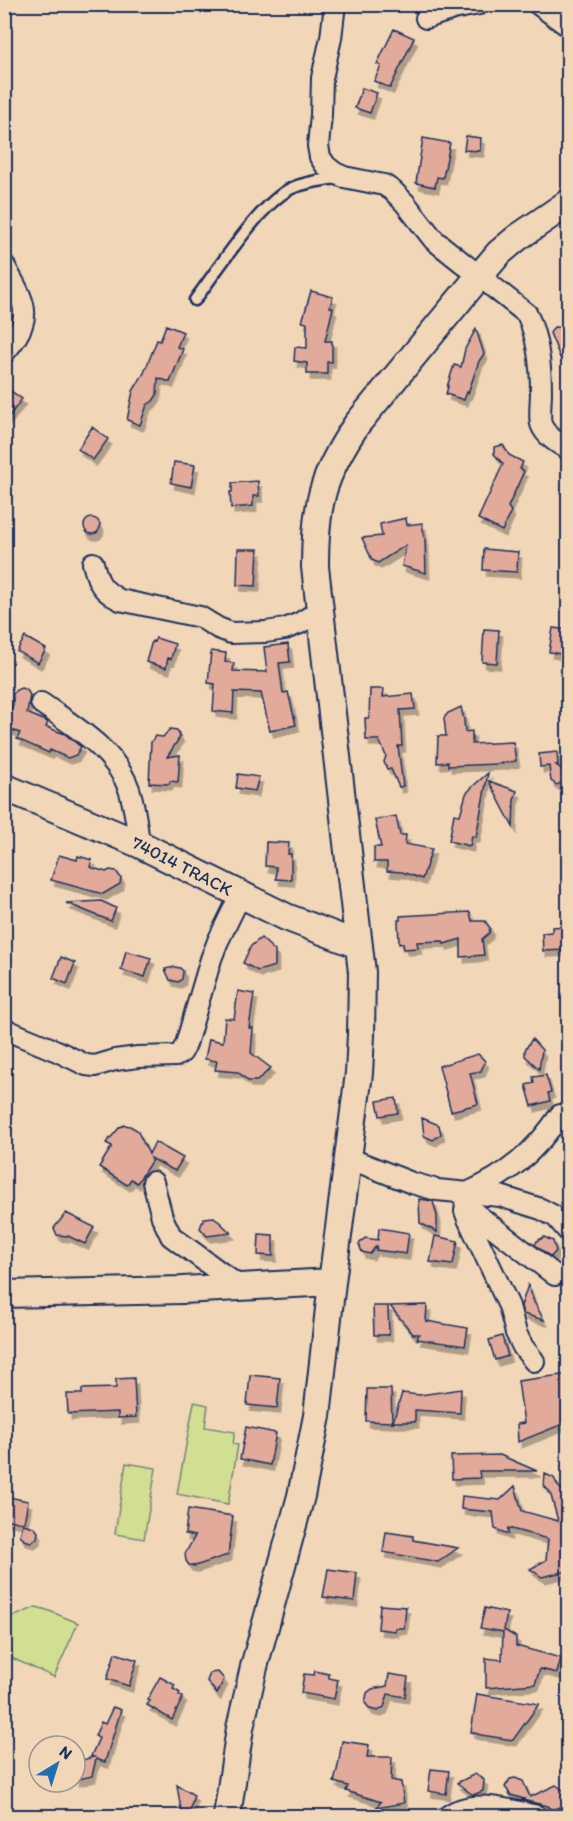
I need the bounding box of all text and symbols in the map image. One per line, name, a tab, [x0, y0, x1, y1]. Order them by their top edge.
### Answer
street label: 74014 TRACK	[128, 831, 236, 901]
north arrow	[27, 1734, 87, 1794]
text: N	[56, 1742, 76, 1763]

